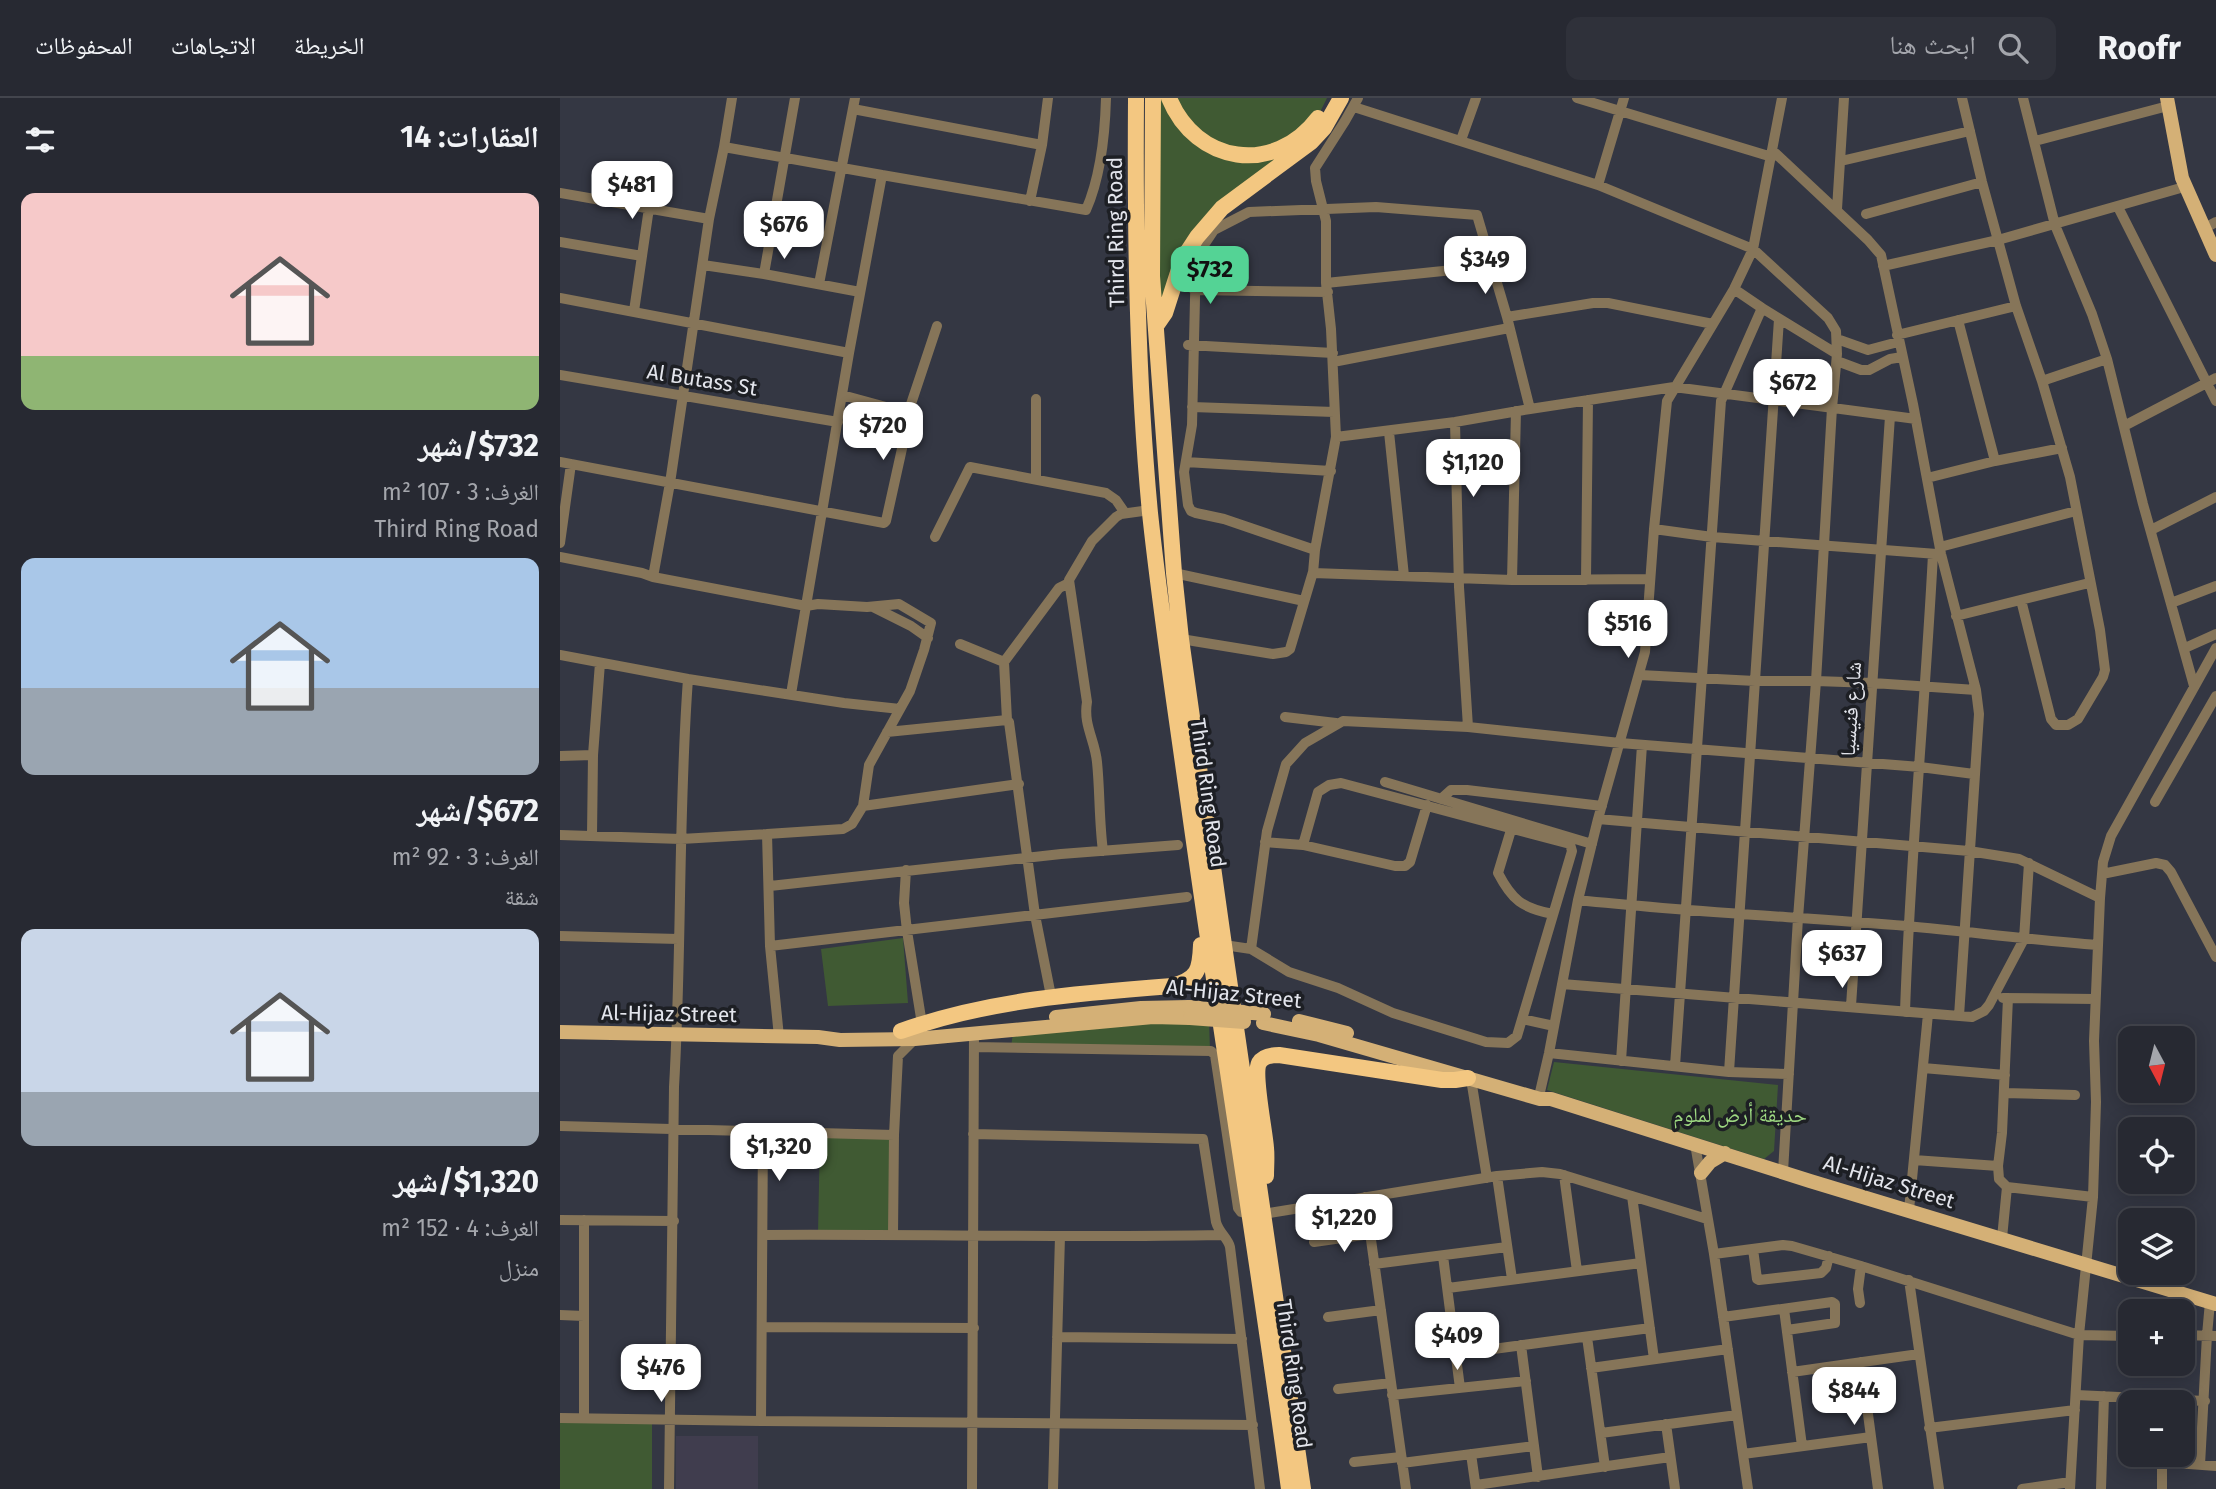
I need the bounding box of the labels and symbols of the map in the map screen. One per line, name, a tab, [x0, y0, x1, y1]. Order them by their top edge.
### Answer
street label: Third Ring Road	[1102, 157, 1130, 307]
pin: $481	[591, 162, 673, 221]
pin: $676	[743, 202, 825, 261]
pin: $349	[1444, 236, 1526, 296]
pin: $732	[1169, 246, 1251, 306]
street label: Al Butass St	[645, 358, 759, 402]
pin: $672	[1752, 360, 1834, 419]
pin: $720	[842, 402, 924, 462]
pin: $1,120	[1416, 440, 1530, 499]
pin: $516	[1587, 601, 1669, 660]
street label: شارع فنيسيا	[1835, 661, 1867, 757]
street label: Third Ring Road	[1185, 717, 1231, 869]
pin: $637	[1801, 930, 1883, 990]
street label: Al-Hijaz Street	[1165, 974, 1303, 1014]
street label: Al-Hijaz Street	[601, 1000, 737, 1028]
north arrow	[2118, 1026, 2194, 1102]
park label: حديقة أرض لملوم	[1673, 1102, 1807, 1129]
pin: $1,320	[722, 1124, 836, 1183]
street label: Al-Hijaz Street	[1820, 1150, 1958, 1214]
pin: $1,220	[1287, 1194, 1401, 1254]
street label: Third Ring Road	[1271, 1298, 1317, 1450]
pin: $409	[1416, 1312, 1498, 1372]
pin: $476	[620, 1344, 702, 1404]
pin: $844	[1813, 1368, 1895, 1427]

